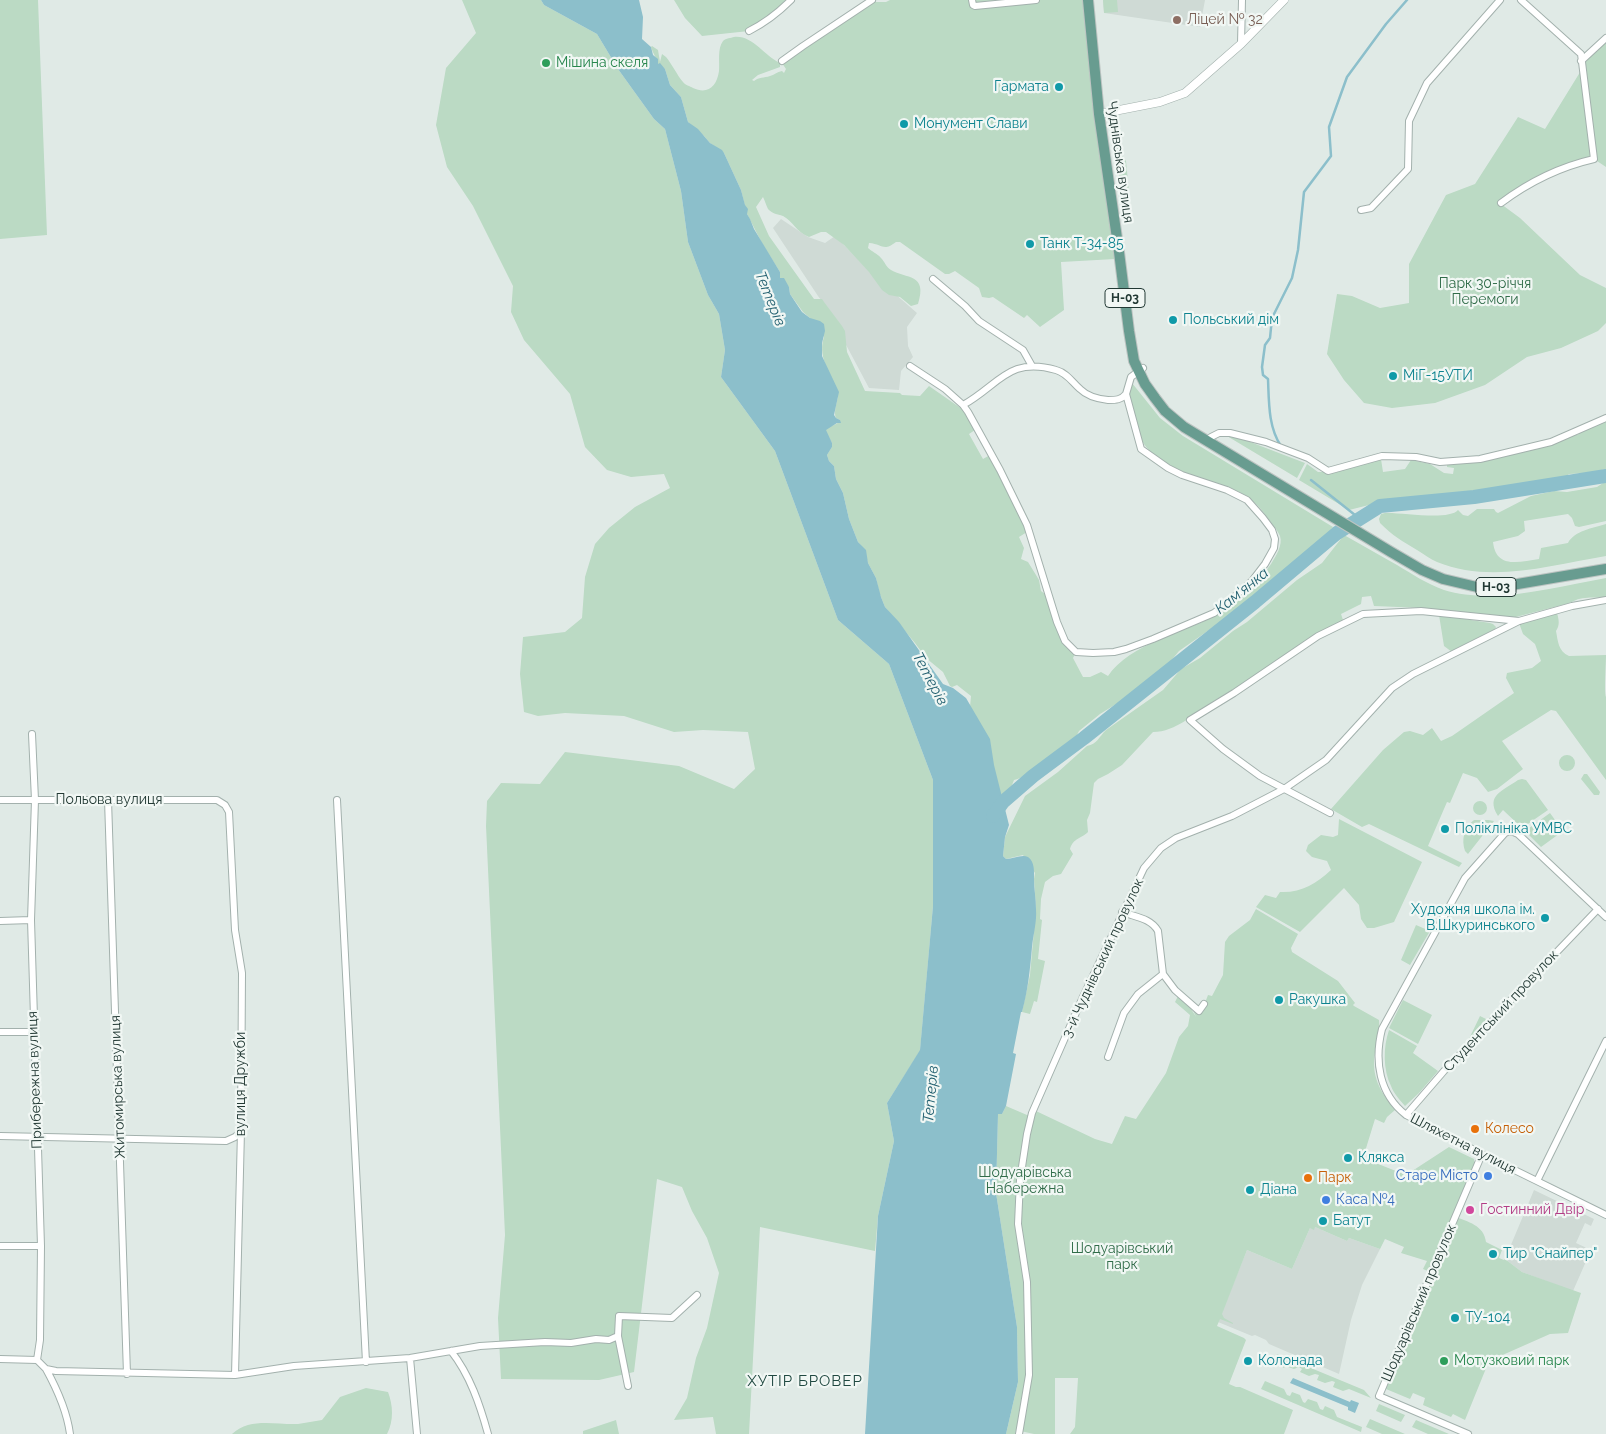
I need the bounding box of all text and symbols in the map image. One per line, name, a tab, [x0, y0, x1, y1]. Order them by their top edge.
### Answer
place label: Ліцей № 32	[1187, 12, 1263, 28]
marker: Ліцей № 32	[1171, 14, 1183, 26]
place label: Мішина скеля	[556, 55, 648, 71]
marker: Мішина скеля	[540, 57, 552, 69]
place label: Гармата	[994, 79, 1049, 95]
marker: Гармата	[1053, 81, 1065, 93]
street label: Чуднівська вулиця	[1103, 100, 1137, 224]
place label: Монумент Слави	[914, 116, 1028, 132]
marker: Монумент Слави	[898, 118, 910, 130]
place label: Танк Т-34-85	[1040, 236, 1124, 252]
marker: Танк Т-34-85	[1024, 238, 1036, 250]
water label: Тетерів	[751, 269, 789, 329]
park label: Парк 30-річчя Перемоги	[1439, 276, 1531, 308]
road number: Н-03	[1105, 288, 1145, 308]
place label: Польський дім	[1183, 312, 1279, 328]
marker: Польський дім	[1167, 314, 1179, 326]
place label: МіГ-15УТИ	[1403, 368, 1473, 384]
marker: МіГ-15УТИ	[1387, 370, 1399, 382]
water label: Кам'янка	[1212, 564, 1272, 618]
road number: Н-03	[1476, 578, 1516, 596]
water label: Тетерів	[909, 649, 951, 709]
street label: Польова вулиця	[56, 792, 162, 808]
place label: Поліклініка УМВС	[1455, 821, 1572, 837]
marker: Поліклініка УМВС	[1439, 823, 1451, 835]
street label: 3-й Чуднівський провулок	[1059, 875, 1147, 1041]
place label: Художня школа ім. В.Шкуринського	[1411, 902, 1535, 934]
marker: Художня школа ім. В.Шкуринського	[1539, 912, 1551, 924]
street label: Студентський провулок	[1440, 947, 1562, 1075]
place label: Ракушка	[1289, 992, 1346, 1008]
marker: Ракушка	[1273, 994, 1285, 1006]
street label: Прибережна вулиця	[24, 1011, 46, 1149]
street label: Житомирська вулиця	[107, 1015, 129, 1159]
street label: вулиця Дружби	[233, 1032, 249, 1136]
water label: Тетерів	[920, 1065, 942, 1123]
street label: Шляхетна вулиця	[1407, 1110, 1519, 1178]
place label: Колесо	[1485, 1121, 1534, 1137]
marker: Колесо	[1469, 1123, 1481, 1135]
place label: Клякса	[1358, 1150, 1404, 1166]
marker: Клякса	[1342, 1152, 1354, 1164]
park label: Шодуарівська Набережна	[978, 1165, 1072, 1198]
place label: Старе Місто	[1396, 1168, 1478, 1184]
place label: Парк	[1318, 1170, 1352, 1186]
marker: Старе Місто	[1482, 1170, 1494, 1182]
marker: Парк	[1302, 1172, 1314, 1184]
place label: Діана	[1260, 1182, 1297, 1198]
marker: Діана	[1244, 1184, 1256, 1196]
place label: Каса №4	[1336, 1192, 1395, 1208]
marker: Каса №4	[1320, 1194, 1332, 1206]
place label: Гостинний Двір	[1480, 1202, 1584, 1218]
marker: Гостинний Двір	[1464, 1204, 1476, 1216]
place label: Батут	[1333, 1213, 1371, 1229]
marker: Батут	[1317, 1215, 1329, 1227]
street label: Шодуарівський провулок	[1378, 1222, 1460, 1384]
park label: Шодуарівський парк	[1071, 1241, 1173, 1274]
place label: Тир "Снайпер"	[1503, 1246, 1597, 1262]
marker: Тир "Снайпер"	[1487, 1248, 1499, 1260]
place label: ТУ-104	[1465, 1310, 1510, 1326]
marker: ТУ-104	[1449, 1312, 1461, 1324]
place label: Колонада	[1258, 1353, 1323, 1369]
place label: Мотузковий парк	[1454, 1353, 1570, 1369]
marker: Колонада	[1242, 1355, 1254, 1367]
marker: Мотузковий парк	[1438, 1355, 1450, 1367]
district label: ХУТІР БРОВЕР	[746, 1372, 864, 1390]

